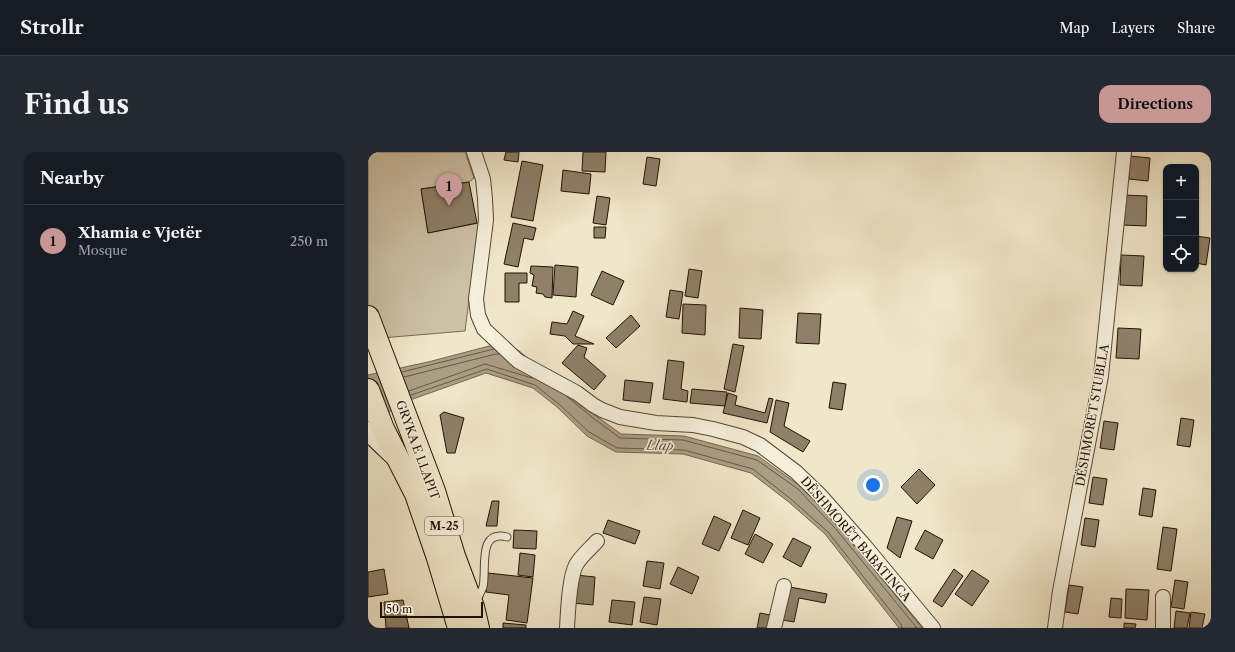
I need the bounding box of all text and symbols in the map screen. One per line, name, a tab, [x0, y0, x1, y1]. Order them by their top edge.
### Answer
text: Strollr	[20, 16, 84, 39]
text: Map	[1059, 19, 1089, 37]
text: Layers	[1111, 19, 1155, 37]
text: Share	[1177, 19, 1215, 37]
button: Directions	[1099, 85, 1211, 123]
text: Find us	[24, 87, 129, 121]
map controls	[1163, 164, 1199, 272]
button: +	[1163, 164, 1199, 200]
text: Nearby	[40, 168, 104, 188]
pin: 1	[436, 173, 462, 206]
button: −	[1163, 200, 1199, 236]
text: Xhamia e Vjetër	[78, 223, 202, 242]
text: 1	[50, 233, 56, 249]
text: 250 m	[290, 233, 328, 249]
button: locate	[1163, 236, 1199, 272]
text: Mosque	[78, 242, 128, 258]
street label: DËSHMORËT STUBLLA	[1071, 341, 1112, 487]
street label: GRYKA E LLAPIT	[393, 398, 443, 502]
water label: Llap	[645, 436, 674, 453]
street label: DËSHMORËT BABATINCA	[798, 473, 916, 605]
your location	[863, 475, 883, 495]
road number: M-25	[425, 517, 463, 535]
scale bar	[380, 600, 483, 619]
text: 50 m	[386, 602, 412, 616]

